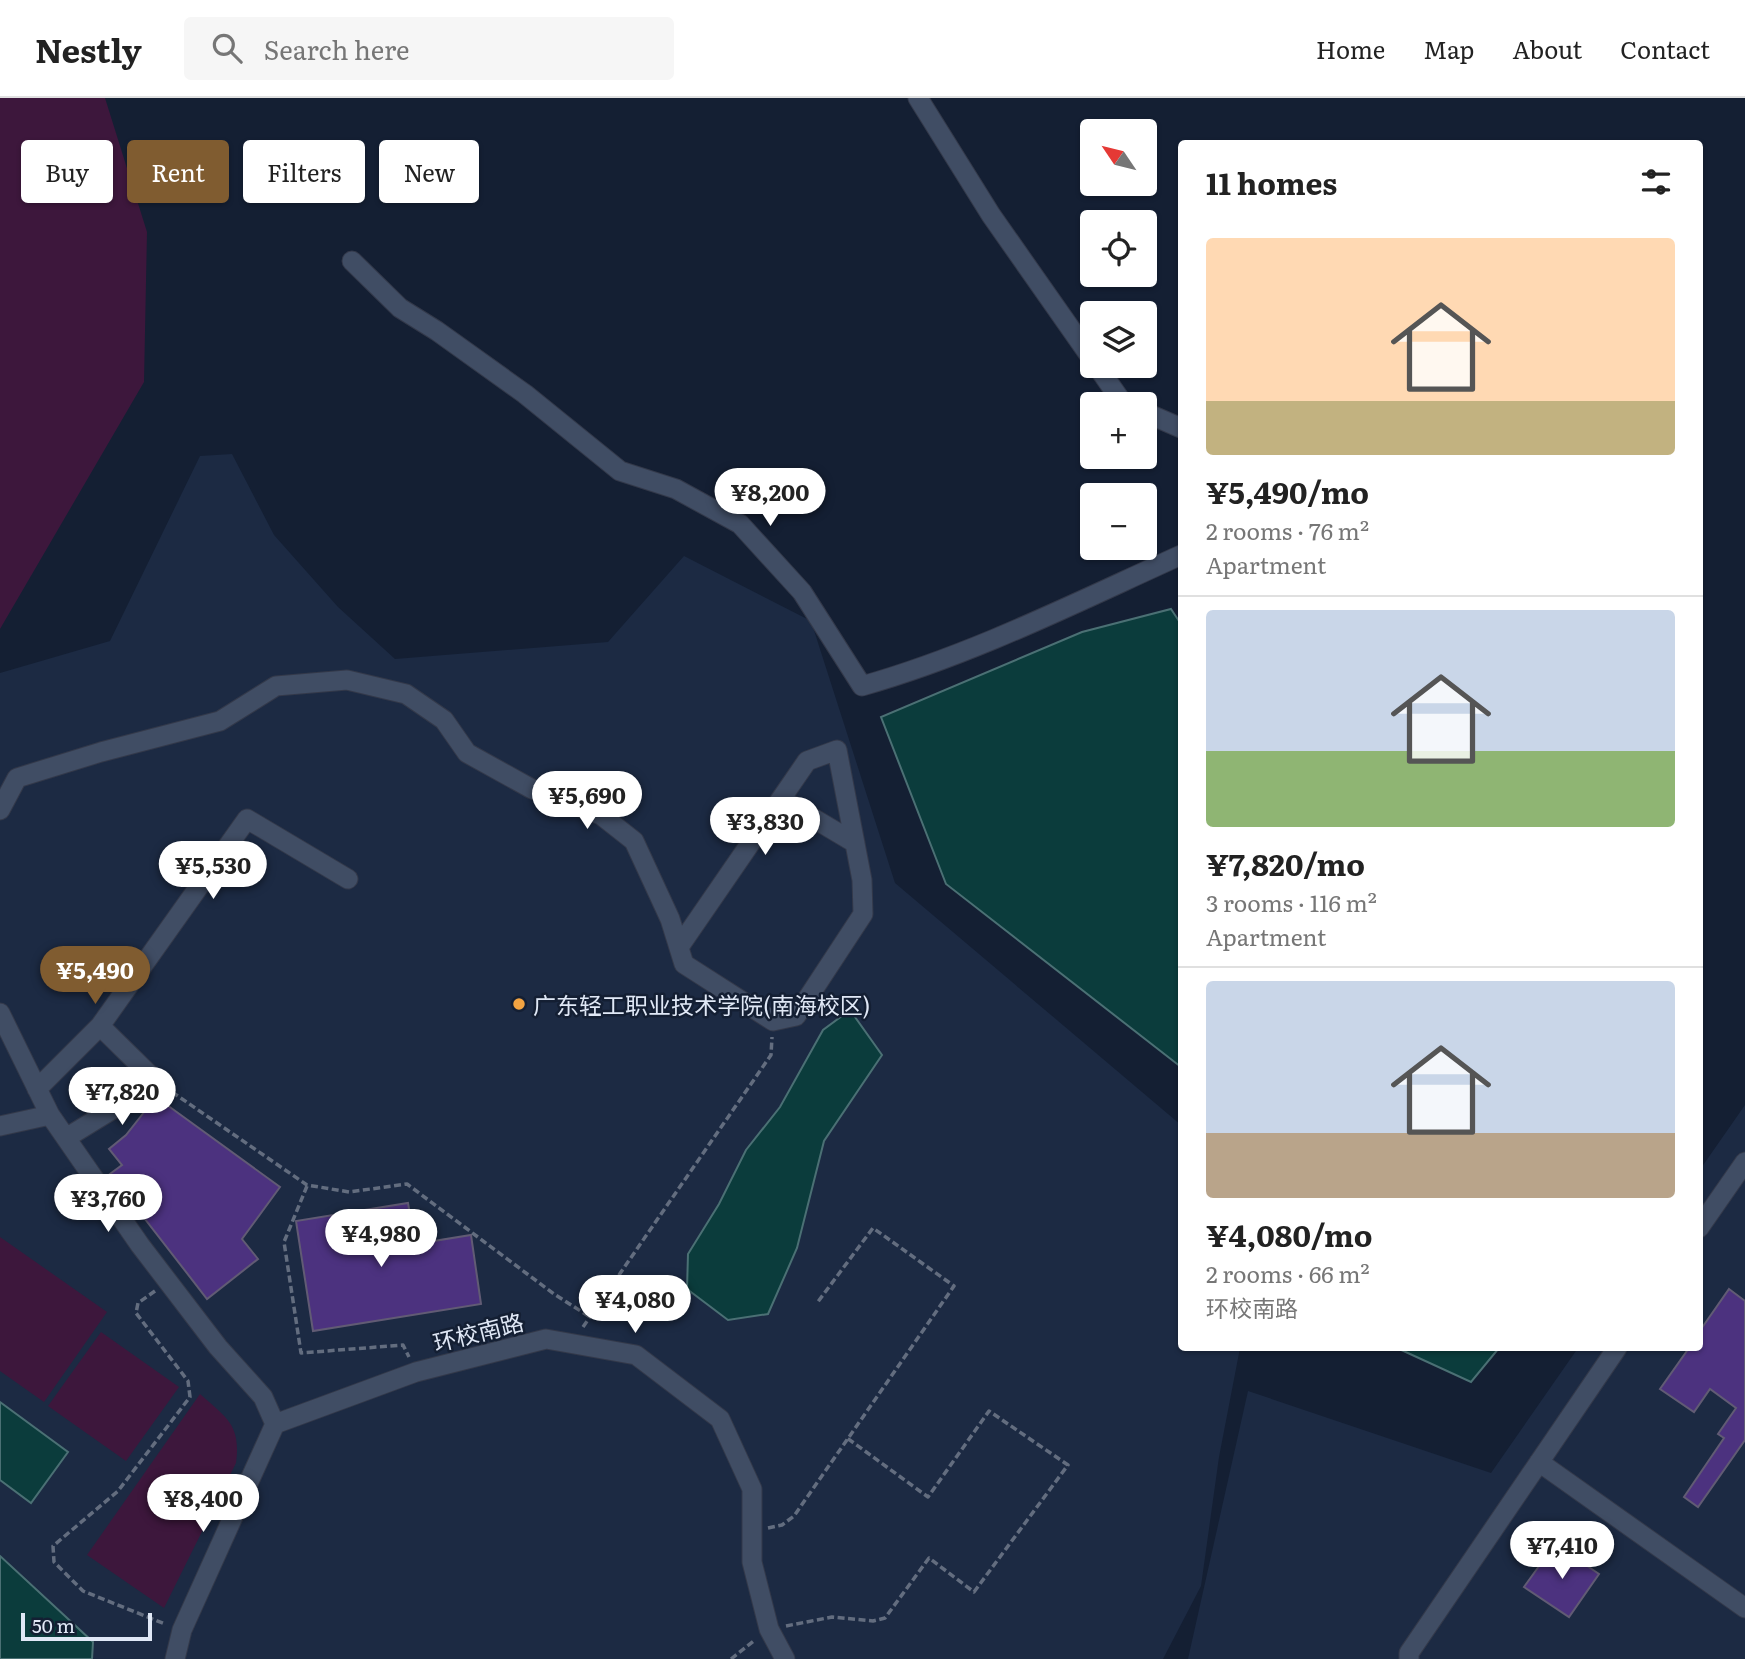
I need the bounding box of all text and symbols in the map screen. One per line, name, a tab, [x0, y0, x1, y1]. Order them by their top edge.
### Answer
search box	[184, 17, 674, 80]
text: Nestly	[35, 24, 142, 73]
icon: search	[208, 29, 246, 67]
text: Search here	[264, 29, 410, 68]
text: Home	[1316, 31, 1385, 66]
text: Map	[1423, 31, 1474, 66]
text: About	[1512, 31, 1582, 66]
text: Contact	[1620, 31, 1710, 66]
north arrow	[1080, 119, 1157, 196]
map controls	[1080, 119, 1157, 560]
chip: Buy	[21, 140, 113, 203]
chip: Rent	[127, 140, 229, 203]
chip: Filters	[243, 140, 365, 203]
chip: New	[379, 140, 479, 203]
text: 11 homes	[1206, 160, 1337, 204]
icon: filters	[1637, 163, 1675, 201]
button: locate	[1080, 210, 1157, 287]
icon: home	[1378, 284, 1504, 410]
button: layers	[1080, 301, 1157, 378]
button: +	[1080, 392, 1157, 469]
pin: ¥8,200	[713, 468, 827, 528]
text: ¥5,490/mo	[1206, 469, 1369, 513]
text: ¥8,200	[731, 474, 809, 508]
button: −	[1080, 483, 1157, 560]
text: 2 rooms · 76 m²	[1206, 513, 1369, 547]
text: Apartment	[1206, 547, 1326, 581]
icon: home	[1378, 656, 1504, 782]
pin: ¥5,690	[530, 772, 644, 831]
text: ¥5,690	[548, 777, 626, 811]
pin: ¥3,830	[708, 798, 822, 857]
text: ¥3,830	[726, 803, 804, 837]
text: ¥7,820/mo	[1206, 841, 1365, 885]
pin: ¥5,530	[156, 842, 270, 901]
text: ¥5,530	[175, 847, 251, 881]
text: 3 rooms · 116 m²	[1206, 885, 1377, 919]
text: Apartment	[1206, 919, 1326, 953]
pin: ¥5,490	[38, 946, 152, 1006]
text: ¥5,490	[56, 952, 134, 986]
place label: 广东轻工职业技术学院(南海校区)	[533, 987, 870, 1021]
marker: 广东轻工职业技术学院(南海校区)	[511, 996, 527, 1012]
icon: home	[1378, 1027, 1504, 1153]
pin: ¥7,820	[65, 1068, 179, 1127]
text: ¥7,820	[85, 1073, 159, 1107]
pin: ¥3,760	[51, 1174, 165, 1234]
text: ¥3,760	[70, 1180, 146, 1214]
pin: ¥4,980	[324, 1210, 438, 1269]
text: ¥4,080/mo	[1206, 1212, 1373, 1256]
text: ¥4,980	[341, 1215, 421, 1249]
text: 2 rooms · 66 m²	[1206, 1256, 1370, 1290]
pin: ¥4,080	[578, 1276, 692, 1335]
text: ¥4,080	[595, 1281, 675, 1315]
text: 环校南路	[1206, 1290, 1298, 1324]
street label: 环校南路	[429, 1303, 527, 1359]
pin: ¥8,400	[146, 1474, 260, 1534]
text: ¥8,400	[163, 1480, 243, 1514]
pin: ¥7,410	[1505, 1522, 1619, 1581]
text: ¥7,410	[1526, 1527, 1598, 1561]
scale bar	[21, 1610, 152, 1642]
text: 50 m	[32, 1611, 75, 1639]

